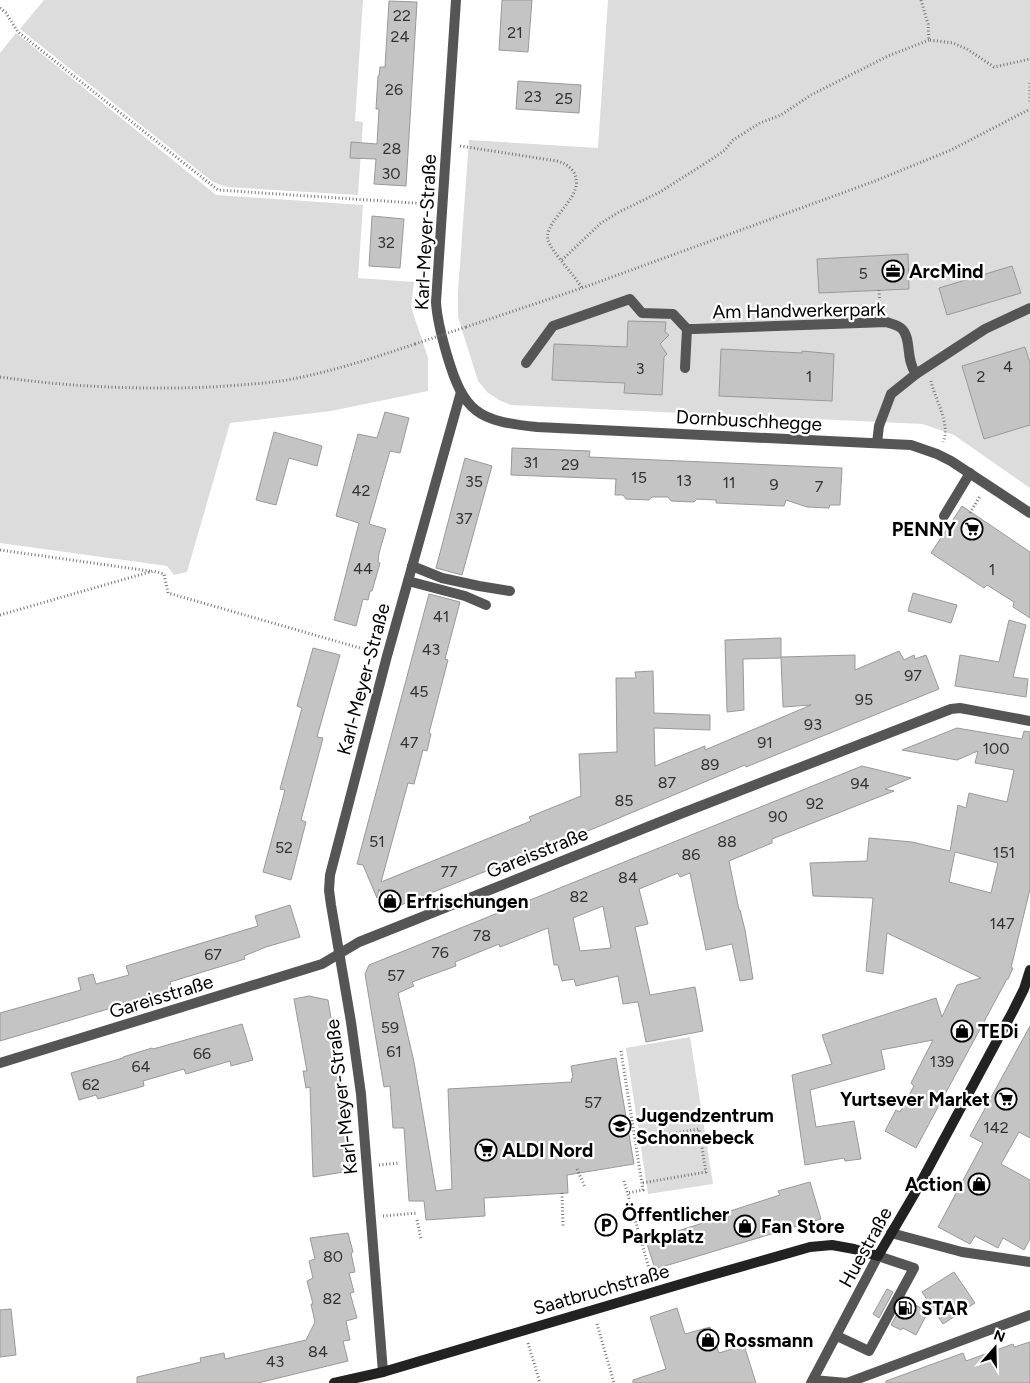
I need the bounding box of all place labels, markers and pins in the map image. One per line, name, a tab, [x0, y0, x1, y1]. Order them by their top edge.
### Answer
office icon: ArcMind	[881, 259, 905, 283]
place label: ArcMind	[909, 260, 984, 283]
supermarket icon: PENNY	[960, 517, 984, 541]
place label: PENNY	[892, 518, 957, 541]
shop icon: Erfrischungen	[378, 889, 402, 913]
place label: Erfrischungen	[406, 890, 528, 913]
shop icon: TEDi	[950, 1019, 974, 1043]
place label: TEDi	[978, 1020, 1019, 1043]
supermarket icon: Yurtsever Market	[994, 1087, 1018, 1111]
place label: Yurtsever Market	[840, 1088, 990, 1111]
place label: Jugendzentrum Schonnebeck	[636, 1104, 774, 1149]
school or university icon: Jugendzentrum Schonnebeck	[608, 1114, 632, 1138]
supermarket icon: ALDI Nord	[474, 1138, 498, 1162]
place label: ALDI Nord	[502, 1139, 593, 1162]
shop icon: Action	[967, 1172, 991, 1196]
place label: Action	[905, 1173, 963, 1196]
place label: Öffentlicher Parkplatz	[622, 1203, 729, 1248]
parking icon: Öffentlicher Parkplatz	[594, 1213, 618, 1237]
shop icon: Fan Store	[733, 1214, 757, 1238]
place label: Fan Store	[761, 1215, 845, 1238]
fuel station icon: STAR	[893, 1296, 917, 1320]
place label: STAR	[921, 1297, 968, 1320]
shop icon: Rossmann	[696, 1328, 720, 1352]
place label: Rossmann	[724, 1329, 813, 1352]

